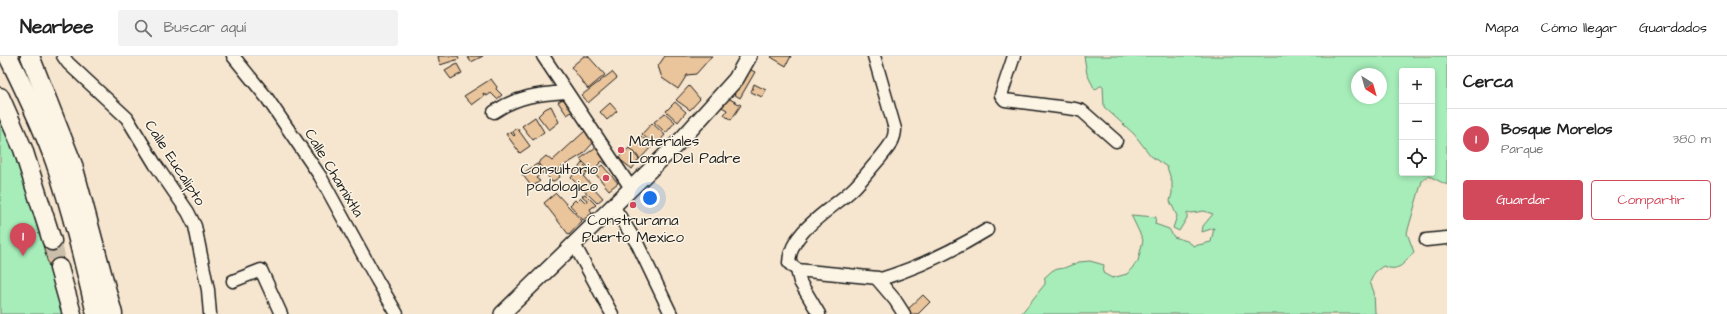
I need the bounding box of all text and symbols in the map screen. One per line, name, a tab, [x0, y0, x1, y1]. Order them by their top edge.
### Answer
search box	[118, 10, 398, 46]
text: Nearbee	[20, 14, 94, 41]
icon: search	[132, 17, 154, 39]
text: Buscar aquí	[164, 17, 246, 38]
text: Mapa	[1485, 18, 1519, 38]
text: Cómo llegar	[1541, 18, 1617, 38]
text: Guardados	[1639, 18, 1707, 38]
north arrow	[1351, 68, 1387, 104]
map controls	[1399, 68, 1435, 176]
button: +	[1399, 68, 1435, 104]
text: Cerca	[1463, 70, 1513, 94]
button: −	[1399, 104, 1435, 140]
street label: Calle Eucalipto	[139, 116, 211, 210]
text: Bosque Morelos	[1501, 119, 1613, 140]
street label: Calle Chamixtla	[299, 125, 369, 222]
text: 1	[1475, 130, 1477, 148]
text: 380 m	[1672, 130, 1711, 148]
place label: Materiales Loma Del Padre	[629, 131, 741, 169]
button: locate	[1399, 140, 1435, 176]
text: Parque	[1501, 140, 1543, 158]
marker: Materiales Loma Del Padre	[616, 145, 626, 155]
place label: Consultorio podologico	[520, 159, 599, 198]
marker: Consultorio podologico	[601, 173, 611, 183]
button: Guardar	[1463, 180, 1583, 220]
button: Compartir	[1591, 180, 1711, 220]
your location	[640, 188, 660, 208]
marker: Construrama Puerto Mexico	[628, 200, 638, 210]
place label: Construrama Puerto Mexico	[582, 210, 684, 248]
pin: 1	[10, 223, 36, 256]

